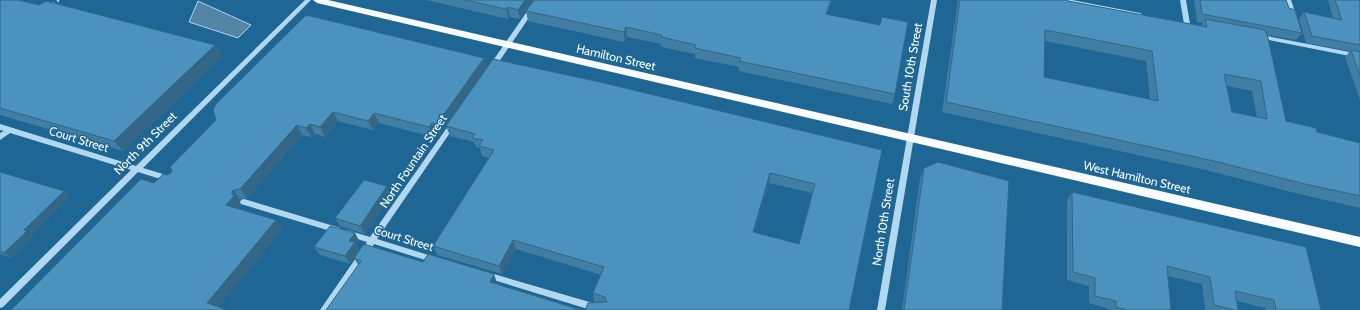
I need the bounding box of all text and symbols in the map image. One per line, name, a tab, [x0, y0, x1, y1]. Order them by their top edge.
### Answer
street label: South 10th Street	[895, 22, 925, 112]
street label: Hamilton Street	[575, 41, 657, 73]
street label: North 9th Street	[110, 108, 180, 178]
street label: North Fountain Street	[376, 111, 450, 211]
street label: Court Street	[47, 123, 111, 155]
street label: West Hamilton Street	[1082, 157, 1192, 197]
street label: North 10th Street	[869, 177, 897, 267]
street label: Court Street	[372, 222, 436, 254]

